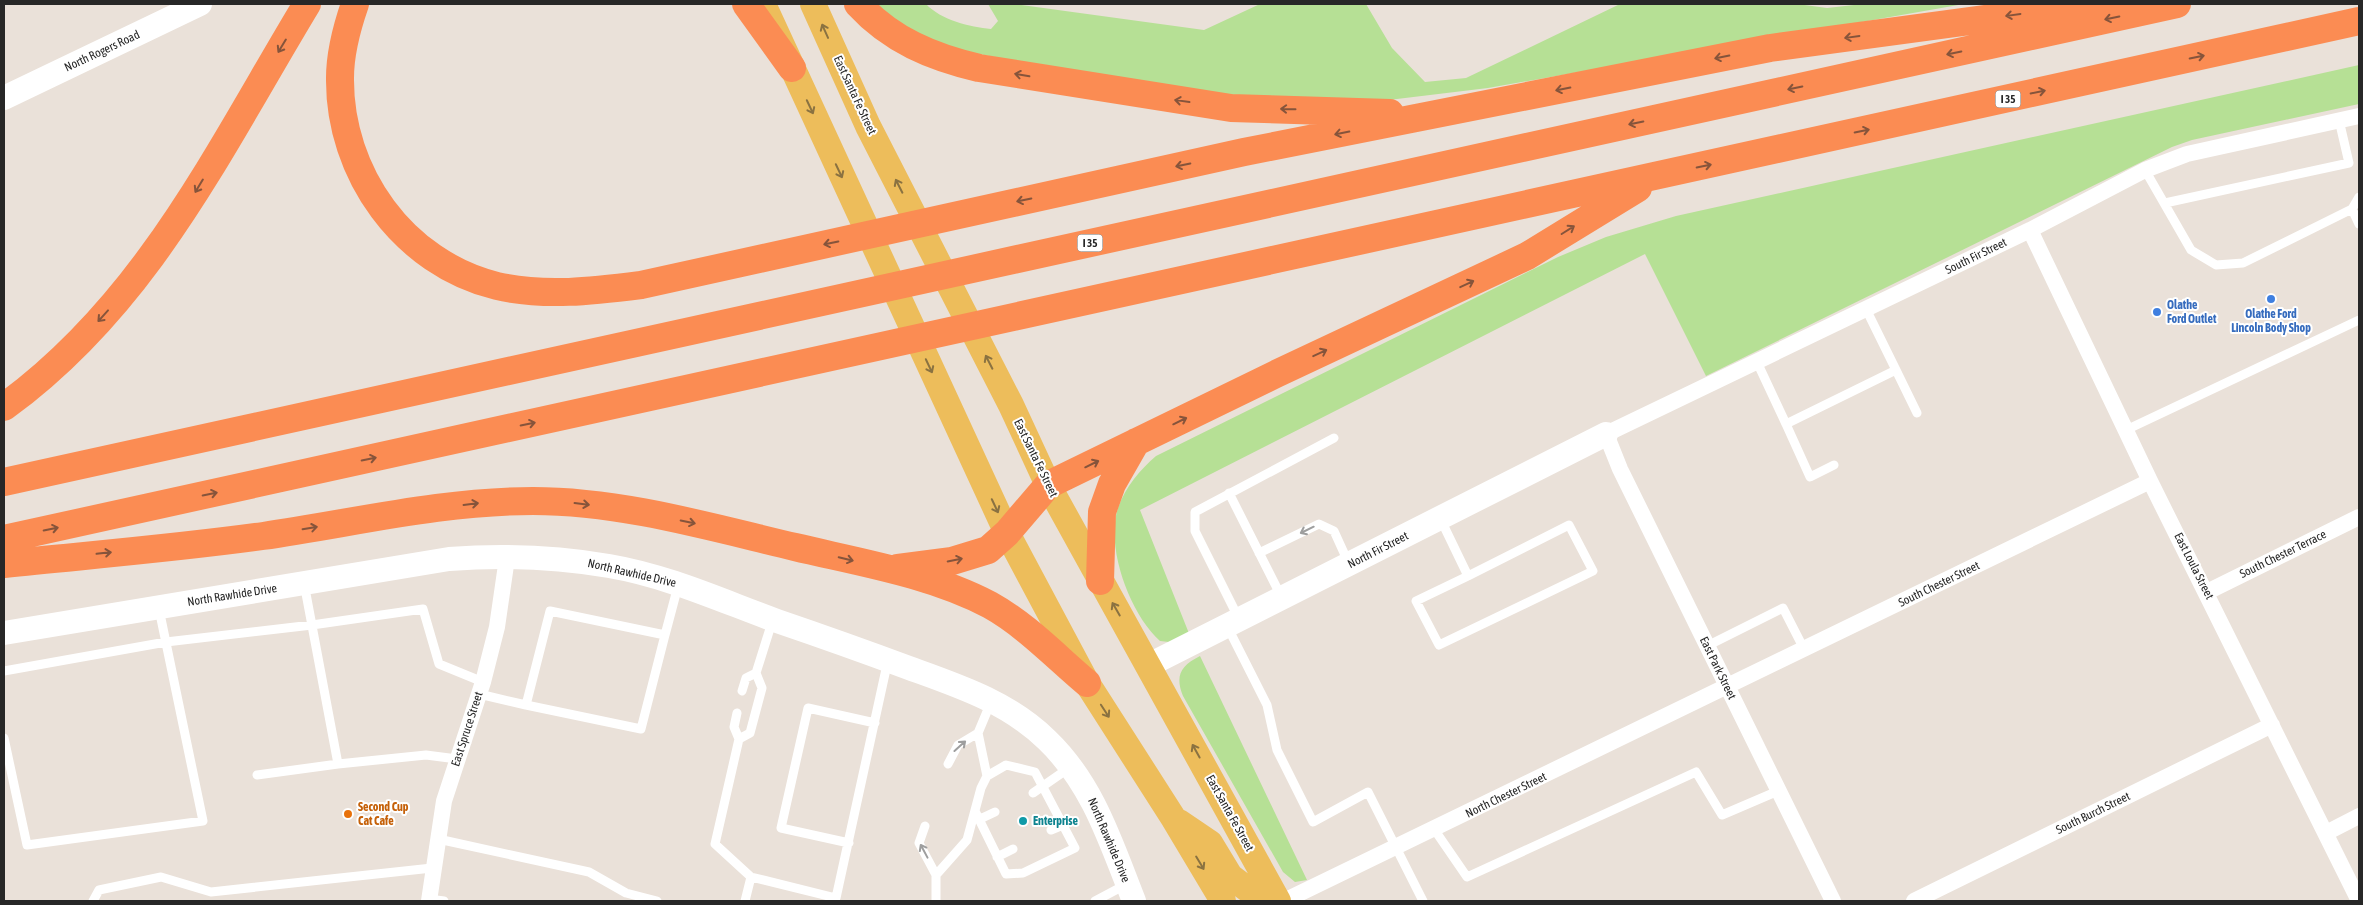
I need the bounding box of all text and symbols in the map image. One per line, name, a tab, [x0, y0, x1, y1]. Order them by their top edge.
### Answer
one-way arrow	[2005, 10, 2021, 20]
one-way arrow	[2105, 14, 2121, 23]
one-way arrow	[820, 24, 830, 39]
street label: North Rogers Road	[62, 27, 142, 75]
one-way arrow	[1844, 32, 1860, 42]
one-way arrow	[276, 38, 286, 52]
one-way arrow	[1946, 49, 1962, 58]
one-way arrow	[2188, 52, 2204, 61]
street label: East Santa Fe Street	[831, 53, 880, 137]
one-way arrow	[1714, 53, 1730, 63]
one-way arrow	[1014, 69, 1030, 79]
one-way arrow	[1787, 84, 1803, 93]
one-way arrow	[1555, 85, 1571, 94]
one-way arrow	[2030, 87, 2046, 96]
road number: I 35	[1996, 90, 2020, 108]
one-way arrow	[1175, 96, 1191, 106]
one-way arrow	[806, 99, 815, 114]
one-way arrow	[1280, 104, 1296, 114]
one-way arrow	[1629, 119, 1645, 128]
one-way arrow	[1854, 126, 1870, 135]
one-way arrow	[1334, 128, 1350, 138]
one-way arrow	[1175, 161, 1191, 171]
one-way arrow	[1695, 161, 1711, 170]
one-way arrow	[835, 163, 844, 178]
one-way arrow	[194, 178, 204, 192]
one-way arrow	[894, 179, 903, 194]
one-way arrow	[1016, 196, 1032, 205]
one-way arrow	[1561, 225, 1575, 235]
road number: I 35	[1078, 234, 1102, 252]
street label: South Fir Street	[1943, 235, 2009, 277]
one-way arrow	[823, 239, 839, 248]
one-way arrow	[1459, 279, 1474, 288]
marker: Olathe Ford Lincoln Body Shop	[2265, 293, 2277, 305]
place label: Olathe Ford Outlet	[2167, 298, 2217, 326]
marker: Olathe Ford Outlet	[2151, 306, 2163, 318]
place label: Olathe Ford Lincoln Body Shop	[2231, 307, 2311, 335]
one-way arrow	[98, 310, 109, 323]
one-way arrow	[1312, 348, 1327, 357]
one-way arrow	[984, 355, 993, 370]
one-way arrow	[925, 358, 935, 373]
one-way arrow	[1172, 415, 1187, 425]
street label: East Santa Fe Street	[1011, 417, 1061, 500]
one-way arrow	[519, 419, 535, 428]
one-way arrow	[360, 454, 376, 463]
one-way arrow	[1084, 459, 1099, 468]
one-way arrow	[202, 489, 218, 498]
one-way arrow	[990, 498, 1000, 513]
one-way arrow	[462, 499, 478, 509]
one-way arrow	[574, 500, 590, 510]
one-way arrow	[679, 518, 695, 528]
one-way arrow	[301, 523, 317, 533]
one-way arrow	[43, 524, 59, 533]
one-way arrow	[1300, 526, 1315, 535]
street label: South Chester Terrace	[2237, 527, 2329, 581]
street label: North Fir Street	[1345, 528, 1411, 571]
street label: East Loula Street	[2171, 530, 2217, 602]
one-way arrow	[96, 548, 112, 558]
one-way arrow	[946, 554, 962, 564]
one-way arrow	[837, 555, 853, 564]
street label: North Rawhide Drive	[586, 556, 678, 590]
street label: South Chester Street	[1896, 558, 1982, 610]
street label: North Rawhide Drive	[186, 581, 278, 609]
one-way arrow	[1111, 603, 1121, 617]
street label: East Park Street	[1697, 634, 1739, 702]
street label: East Spruce Street	[448, 689, 486, 768]
one-way arrow	[1100, 703, 1110, 717]
one-way arrow	[953, 740, 966, 751]
one-way arrow	[1191, 744, 1200, 759]
street label: North Chester Street	[1463, 769, 1549, 821]
street label: East Santa Fe Street	[1203, 772, 1257, 854]
street label: South Burch Street	[2054, 789, 2133, 837]
street label: North Rawhide Drive	[1085, 796, 1133, 884]
place label: Second Cup Cat Cafe	[358, 800, 409, 828]
marker: Second Cup Cat Cafe	[342, 808, 354, 820]
place label: Enterprise	[1033, 814, 1078, 828]
marker: Enterprise	[1017, 815, 1029, 827]
one-way arrow	[918, 844, 928, 859]
one-way arrow	[1196, 856, 1206, 870]

